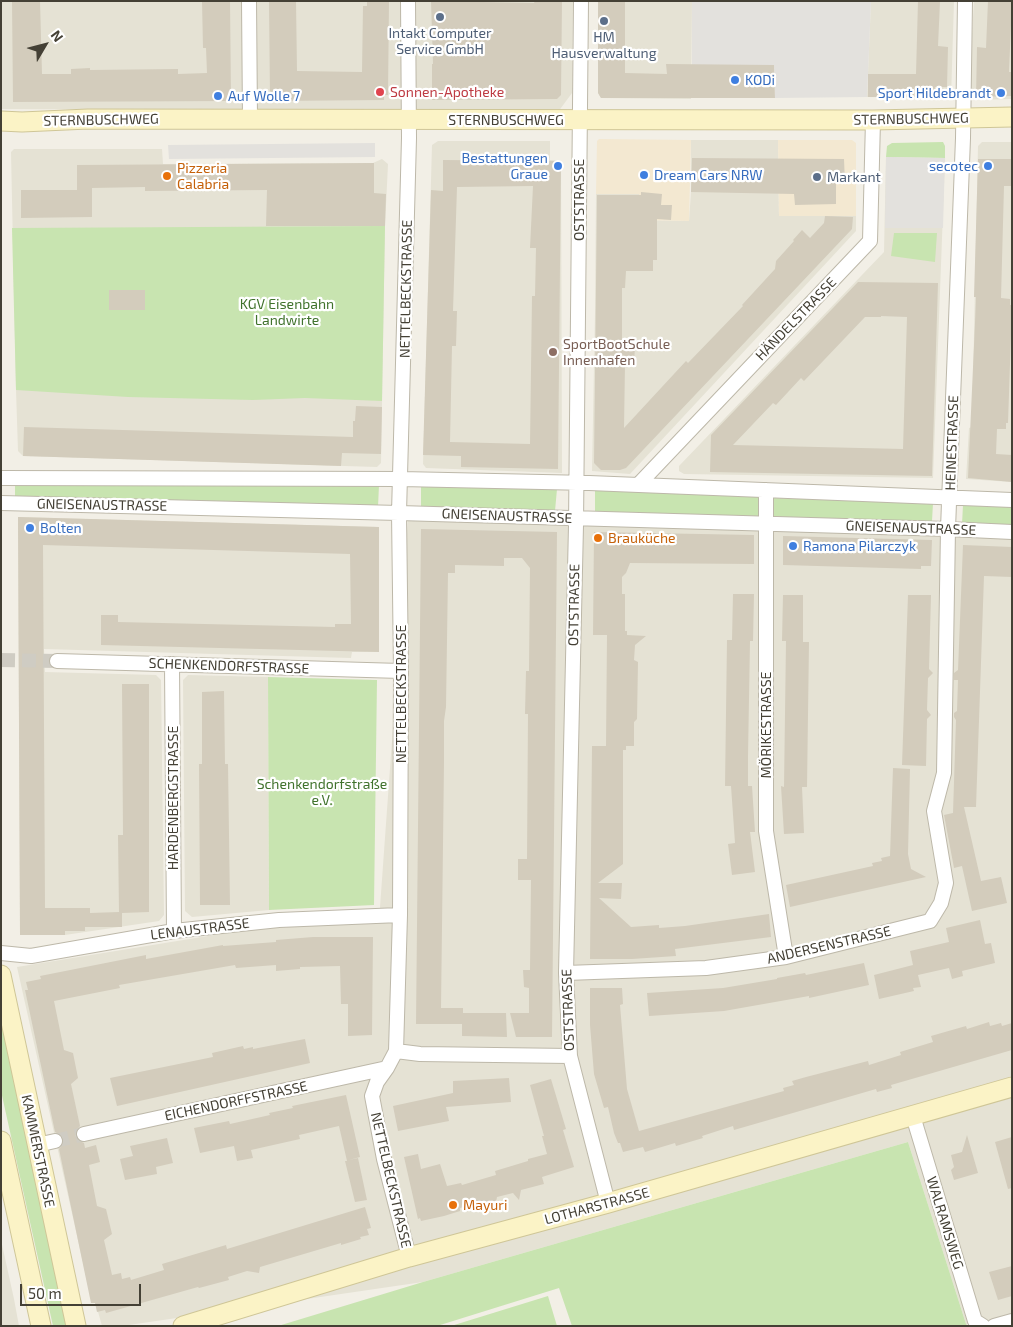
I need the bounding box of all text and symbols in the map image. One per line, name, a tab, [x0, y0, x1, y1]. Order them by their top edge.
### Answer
marker: Intakt Computer Service GmbH	[434, 11, 446, 23]
marker: HM Hausverwaltung	[598, 15, 610, 27]
north arrow	[20, 20, 70, 70]
place label: Intakt Computer Service GmbH	[388, 25, 492, 58]
text: N	[48, 27, 67, 45]
place label: HM Hausverwaltung	[551, 29, 657, 62]
place label: KODi	[745, 72, 775, 88]
marker: KODi	[729, 74, 741, 86]
place label: Sonnen-Apotheke	[390, 84, 504, 100]
place label: Sport Hildebrandt	[878, 85, 991, 101]
marker: Sonnen-Apotheke	[374, 86, 386, 98]
marker: Sport Hildebrandt	[995, 87, 1007, 99]
place label: Auf Wolle 7	[228, 88, 300, 104]
marker: Auf Wolle 7	[212, 90, 224, 102]
street label: STERNBUSCHWEG	[853, 110, 969, 128]
street label: STERNBUSCHWEG	[43, 111, 159, 129]
street label: STERNBUSCHWEG	[448, 112, 564, 128]
place label: Bestattungen Graue	[461, 150, 548, 182]
place label: secotec	[929, 158, 978, 174]
street label: OSTSTRASSE	[571, 159, 587, 241]
place label: Pizzeria Calabria	[177, 160, 229, 192]
marker: Bestattungen Graue	[552, 160, 564, 172]
marker: secotec	[982, 160, 994, 172]
place label: Dream Cars NRW	[654, 167, 763, 183]
marker: Dream Cars NRW	[638, 169, 650, 181]
place label: Markant	[827, 169, 881, 185]
marker: Pizzeria Calabria	[161, 170, 173, 182]
marker: Markant	[811, 171, 823, 183]
street label: NETTELBECKSTRASSE	[396, 220, 416, 358]
street label: HÄNDELSTRASSE	[752, 274, 840, 364]
park label: KGV Eisenbahn Landwirte	[240, 296, 334, 328]
place label: SportBootSchule Innenhafen	[563, 336, 670, 368]
marker: SportBootSchule Innenhafen	[547, 346, 559, 358]
street label: HEINESTRASSE	[942, 395, 962, 491]
street label: GNEISENAUSTRASSE	[37, 495, 167, 515]
street label: GNEISENAUSTRASSE	[441, 505, 573, 527]
street label: GNEISENAUSTRASSE	[845, 517, 977, 539]
place label: Bolten	[40, 520, 82, 536]
marker: Bolten	[24, 522, 36, 534]
place label: Brauküche	[608, 530, 676, 546]
marker: Brauküche	[592, 532, 604, 544]
place label: Ramona Pilarczyk	[803, 538, 916, 554]
marker: Ramona Pilarczyk	[787, 540, 799, 552]
street label: OSTSTRASSE	[565, 564, 583, 646]
street label: NETTELBECKSTRASSE	[393, 625, 409, 763]
street label: SCHENKENDORFSTRASSE	[148, 655, 310, 677]
street label: MÖRIKESTRASSE	[758, 672, 774, 778]
street label: HARDENBERGSTRASSE	[165, 726, 181, 870]
park label: Schenkendorfstraße e.V.	[257, 776, 387, 809]
street label: LENAUSTRASSE	[149, 915, 251, 943]
street label: ANDERSENSTRASSE	[765, 923, 893, 967]
street label: OSTSTRASSE	[558, 969, 578, 1051]
street label: EICHENDORFFSTRASSE	[163, 1078, 309, 1124]
street label: KAMMERSTRASSE	[18, 1093, 58, 1209]
street label: NETTELBECKSTRASSE	[367, 1111, 415, 1249]
street label: WALRAMSWEG	[923, 1175, 967, 1271]
street label: LOTHARSTRASSE	[543, 1184, 651, 1228]
place label: Mayuri	[463, 1197, 507, 1213]
marker: Mayuri	[447, 1199, 459, 1211]
scale bar	[22, 1274, 144, 1306]
text: 50 m	[28, 1284, 62, 1302]

